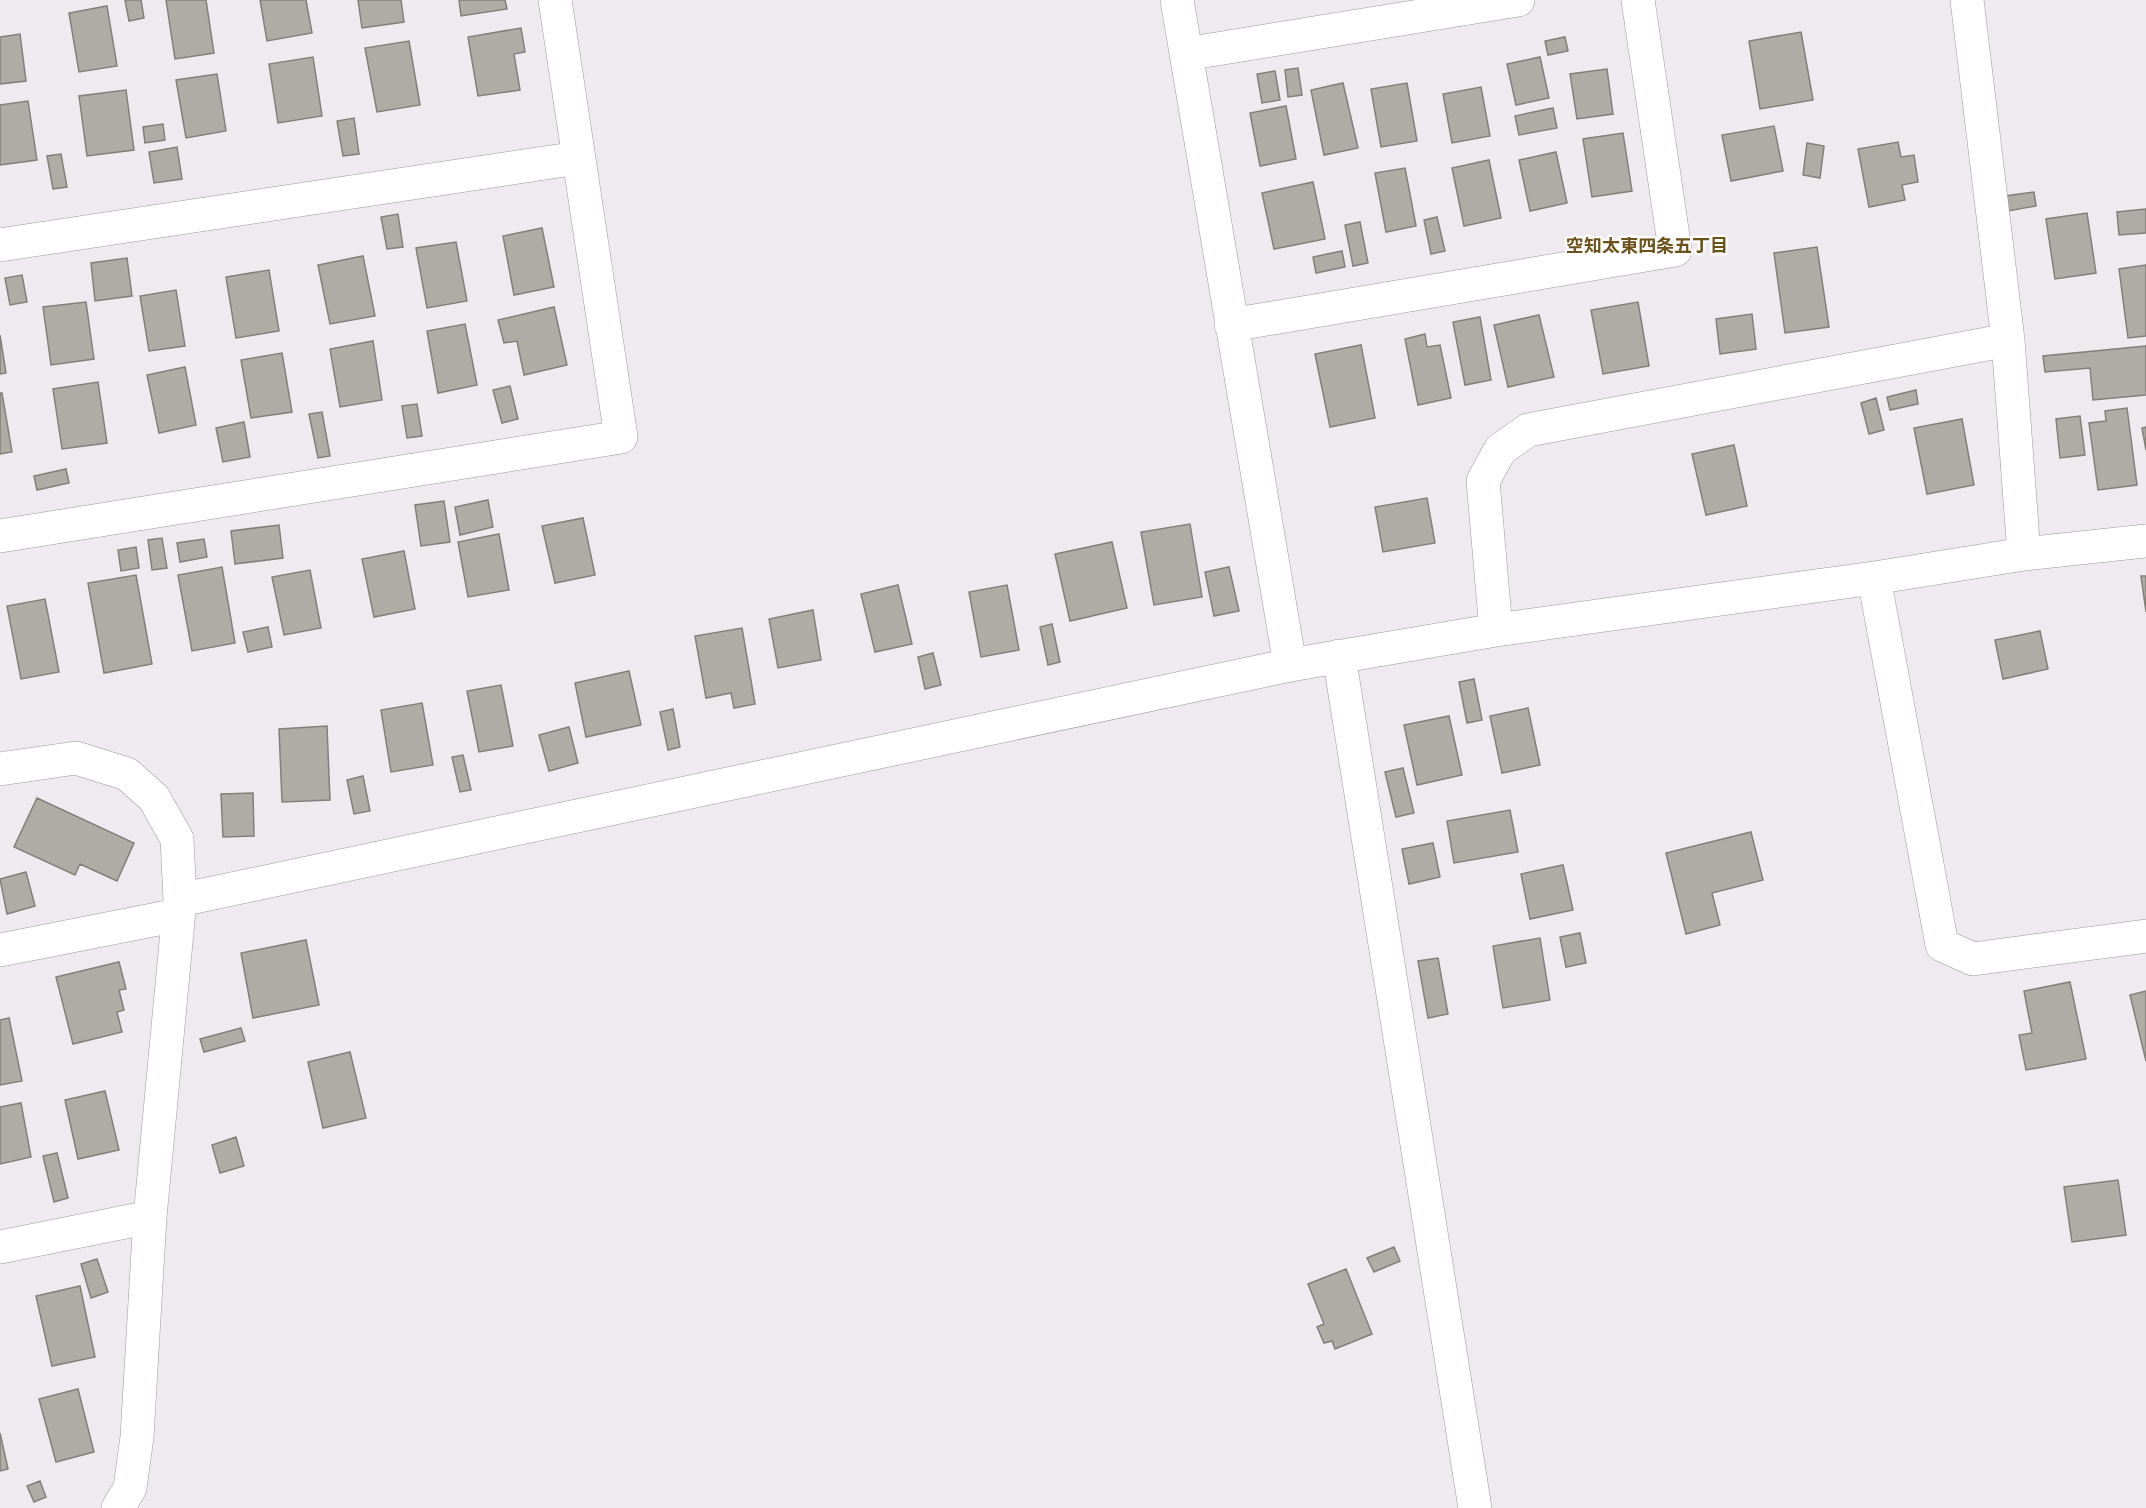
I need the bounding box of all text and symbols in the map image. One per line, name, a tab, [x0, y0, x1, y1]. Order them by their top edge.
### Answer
district label: 空知太東四条五丁目	[1566, 234, 1728, 257]

